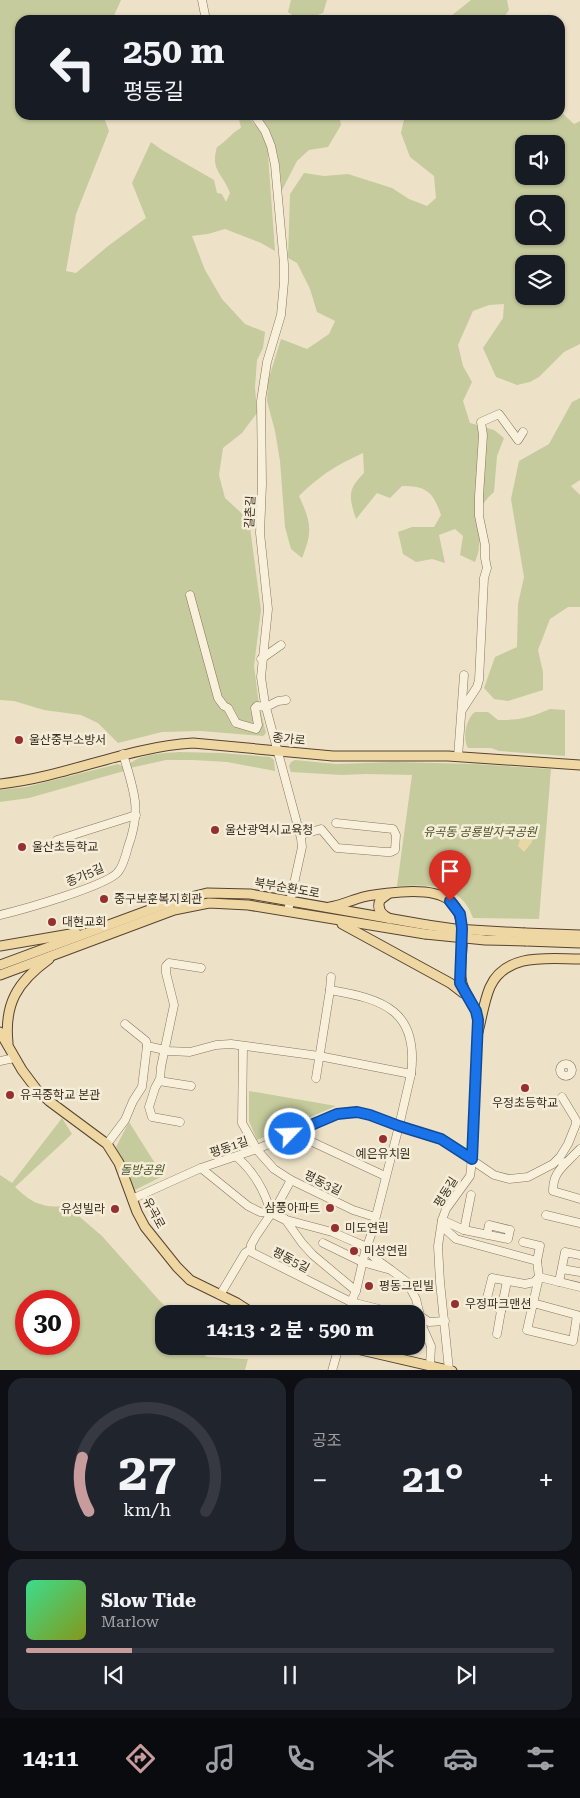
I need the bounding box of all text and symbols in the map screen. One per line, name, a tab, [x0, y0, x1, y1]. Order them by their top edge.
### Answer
text: 250 m	[123, 31, 224, 72]
icon: left	[40, 35, 105, 100]
text: 평동길	[123, 79, 184, 104]
map controls	[515, 135, 565, 305]
button: sound	[515, 135, 565, 185]
button: search	[515, 195, 565, 245]
button: layers	[515, 255, 565, 305]
street label: 길촌길	[242, 495, 258, 529]
street label: 종가로	[272, 730, 306, 748]
place label: 울산중부소방서	[29, 733, 106, 747]
marker: 울산중부소방서	[13, 734, 25, 746]
place label: 울산광역시교육청	[225, 823, 313, 837]
marker: 울산광역시교육청	[209, 824, 221, 836]
park label: 유곡동 공룡발자국공원	[423, 825, 538, 839]
place label: 울산초등학교	[32, 840, 98, 854]
marker: 울산초등학교	[16, 841, 28, 853]
pin	[429, 850, 471, 901]
icon: arrive	[436, 857, 464, 885]
street label: 종가5길	[64, 861, 106, 889]
street label: 북부순환도로	[253, 875, 321, 901]
place label: 중구보훈복지회관	[114, 892, 202, 906]
marker: 중구보훈복지회관	[98, 893, 110, 905]
place label: 대현교회	[62, 915, 106, 929]
marker: 대현교회	[46, 916, 58, 928]
marker: 우정초등학교	[519, 1082, 531, 1094]
place label: 유곡중학교 본관	[20, 1088, 100, 1102]
marker: 유곡중학교 본관	[4, 1089, 16, 1101]
place label: 우정초등학교	[492, 1096, 558, 1110]
position arrow	[263, 1107, 315, 1159]
marker: 예은유치원	[377, 1133, 389, 1145]
street label: 평동1길	[208, 1134, 250, 1160]
place label: 예은유치원	[355, 1147, 411, 1161]
park label: 돌방공원	[120, 1163, 165, 1177]
street label: 평동3길	[302, 1168, 344, 1198]
street label: 평동길	[431, 1174, 461, 1210]
street label: 유곡로	[140, 1195, 168, 1231]
place label: 삼풍아파트	[265, 1201, 320, 1215]
place label: 유성빌라	[61, 1202, 105, 1216]
marker: 삼풍아파트	[324, 1202, 336, 1214]
marker: 유성빌라	[109, 1203, 121, 1215]
place label: 미도연립	[345, 1221, 389, 1235]
marker: 미도연립	[329, 1222, 341, 1234]
street label: 평동5길	[270, 1244, 312, 1276]
place label: 미성연립	[364, 1244, 408, 1258]
marker: 미성연립	[348, 1245, 360, 1257]
place label: 평동그린빌	[379, 1279, 434, 1293]
marker: 평동그린빌	[363, 1280, 375, 1292]
speed limit sign: 30	[15, 1290, 80, 1355]
place label: 우정파크맨션	[465, 1297, 531, 1311]
marker: 우정파크맨션	[449, 1298, 461, 1310]
text: 14:13 · 2 분 · 590 m	[206, 1318, 374, 1341]
text: 공조	[312, 1431, 341, 1450]
text: 27	[118, 1442, 176, 1503]
text: 21°	[402, 1457, 464, 1501]
text: −	[312, 1464, 328, 1497]
text: +	[538, 1464, 554, 1497]
text: km/h	[123, 1499, 171, 1520]
text: Slow Tide	[101, 1589, 196, 1612]
text: Marlow	[101, 1612, 159, 1631]
icon: previous	[100, 1661, 128, 1689]
icon: pause	[276, 1661, 304, 1689]
icon: next	[452, 1661, 480, 1689]
icon: directions	[123, 1741, 158, 1776]
icon: music	[203, 1741, 238, 1776]
icon: phone	[283, 1741, 318, 1776]
icon: climate	[363, 1741, 398, 1776]
icon: car	[443, 1741, 478, 1776]
icon: filters	[523, 1741, 558, 1776]
text: 14:11	[22, 1746, 79, 1771]

